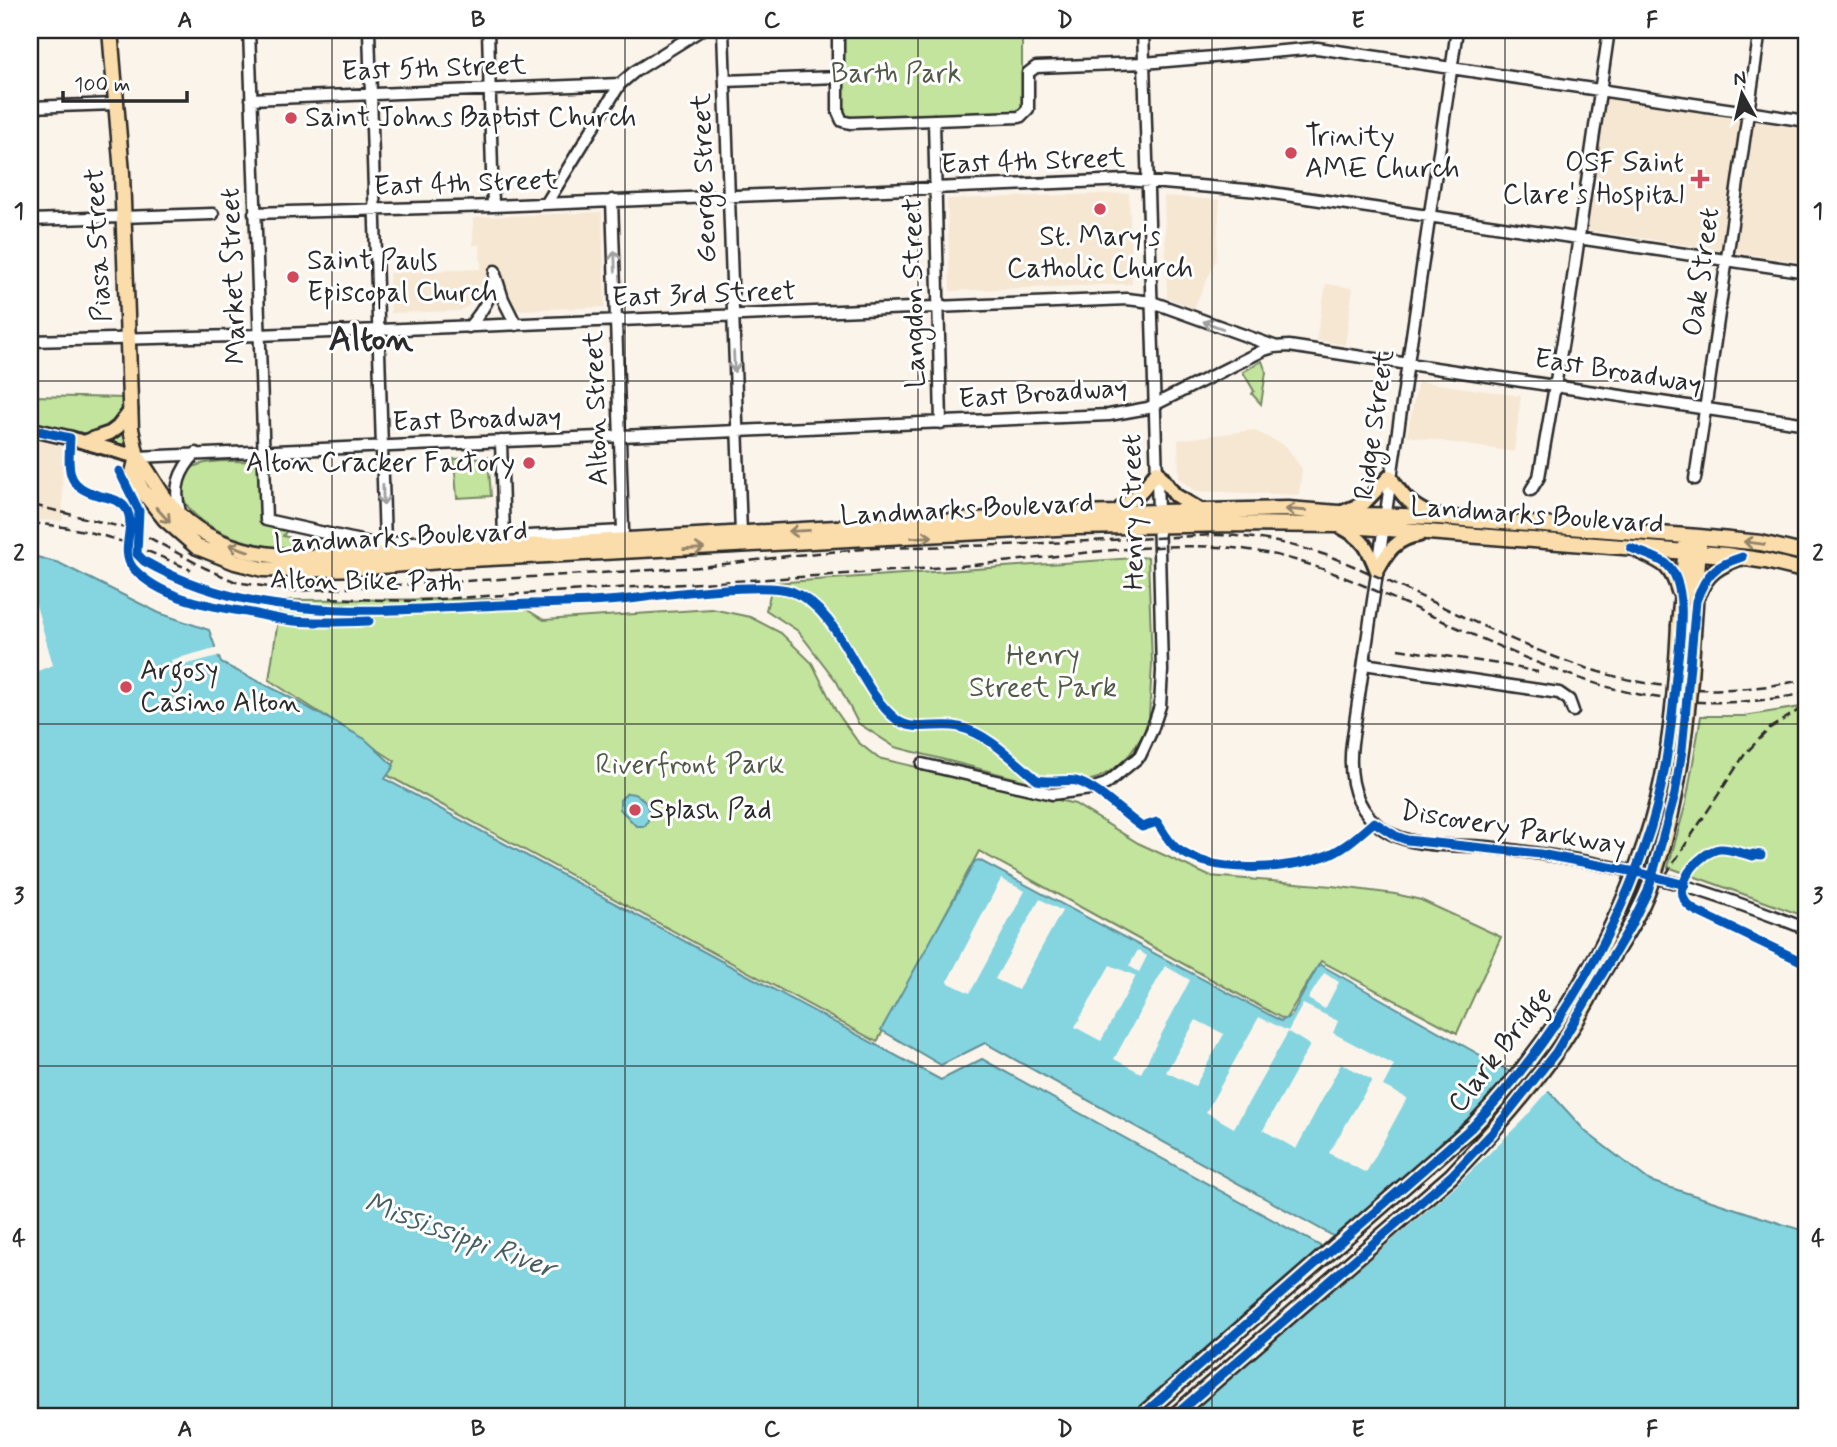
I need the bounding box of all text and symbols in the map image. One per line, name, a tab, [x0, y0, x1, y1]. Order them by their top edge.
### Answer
text: A	[177, 6, 193, 36]
text: B	[471, 6, 486, 36]
text: C	[764, 6, 781, 36]
text: D	[1057, 6, 1073, 36]
text: E	[1351, 6, 1365, 36]
text: F	[1646, 6, 1658, 36]
street label: East 5th Street	[341, 47, 528, 91]
park label: Barth Park	[831, 56, 961, 93]
scale bar	[63, 60, 187, 104]
north arrow	[1708, 60, 1778, 130]
text: N	[1732, 65, 1748, 92]
text: 100 m	[74, 71, 130, 99]
street label: George Street	[684, 92, 728, 264]
place label: Saint Johns Baptist Church	[305, 100, 636, 137]
marker: Saint Johns Baptist Church	[283, 110, 299, 126]
place label: Trinity AME Church	[1305, 119, 1460, 188]
street label: East 4th Street	[940, 140, 1126, 184]
marker: Trinity AME Church	[1283, 145, 1299, 161]
place label: OSF Saint Clare's Hospital	[1503, 145, 1684, 214]
street label: East 4th Street	[373, 162, 559, 206]
street label: Piasa Street	[76, 167, 122, 323]
marker: OSF Saint Clare's Hospital	[1690, 169, 1710, 189]
street label: Market Street	[212, 187, 256, 365]
text: 1	[14, 197, 24, 227]
text: 1	[1813, 197, 1823, 227]
street label: Langdon Street	[895, 198, 937, 388]
marker: St. Mary's Catholic Church	[1092, 201, 1108, 217]
street label: Oak Street	[1675, 205, 1729, 339]
place label: St. Mary's Catholic Church	[1007, 219, 1193, 288]
place label: Saint Pauls Episcopal Church	[307, 243, 498, 312]
one-way arrow	[608, 249, 621, 272]
marker: Saint Pauls Episcopal Church	[285, 269, 301, 285]
street label: East 3rd Street	[611, 273, 797, 317]
district label: Alton	[329, 317, 414, 363]
one-way arrow	[1202, 318, 1224, 330]
street label: Alton Street	[576, 329, 618, 486]
street label: East Broadway	[1532, 340, 1704, 404]
street label: Ridge Street	[1346, 347, 1406, 503]
one-way arrow	[727, 350, 740, 373]
street label: East Broadway	[957, 370, 1129, 418]
street label: East Broadway	[392, 399, 562, 441]
street label: Henry Street	[1114, 433, 1154, 591]
place label: Alton Cracker Factory	[246, 445, 515, 482]
marker: Alton Cracker Factory	[521, 455, 537, 471]
one-way arrow	[377, 484, 390, 507]
street label: Landmarks Boulevard	[839, 485, 1095, 535]
street label: Landmarks Boulevard	[1409, 489, 1665, 543]
one-way arrow	[1285, 503, 1308, 516]
one-way arrow	[155, 506, 171, 524]
street label: Landmarks Boulevard	[273, 513, 529, 563]
one-way arrow	[788, 524, 811, 537]
one-way arrow	[910, 530, 932, 543]
one-way arrow	[1743, 536, 1766, 549]
text: 2	[13, 539, 25, 569]
text: 2	[1812, 539, 1824, 569]
one-way arrow	[228, 541, 250, 553]
one-way arrow	[683, 543, 706, 556]
street label: Alton Bike Path	[270, 562, 462, 602]
park label: Henry Street Park	[969, 638, 1117, 707]
place label: Argosy Casino Alton	[140, 653, 301, 722]
marker: Argosy Casino Alton	[118, 679, 134, 695]
park label: Riverfront Park	[595, 747, 785, 784]
place label: Splash Pad	[649, 792, 772, 829]
street label: Discovery Parkway	[1397, 793, 1629, 865]
marker: Splash Pad	[627, 802, 643, 818]
text: 3	[14, 882, 25, 912]
text: 3	[1813, 882, 1824, 912]
street label: Clark Bridge	[1440, 979, 1564, 1123]
water label: Mississippi River	[359, 1183, 564, 1290]
text: 4	[12, 1224, 26, 1254]
text: 4	[1811, 1224, 1825, 1254]
text: A	[177, 1415, 193, 1445]
text: B	[471, 1415, 486, 1445]
text: C	[764, 1415, 781, 1445]
text: D	[1057, 1415, 1073, 1445]
text: E	[1351, 1415, 1365, 1445]
text: F	[1646, 1415, 1658, 1445]

